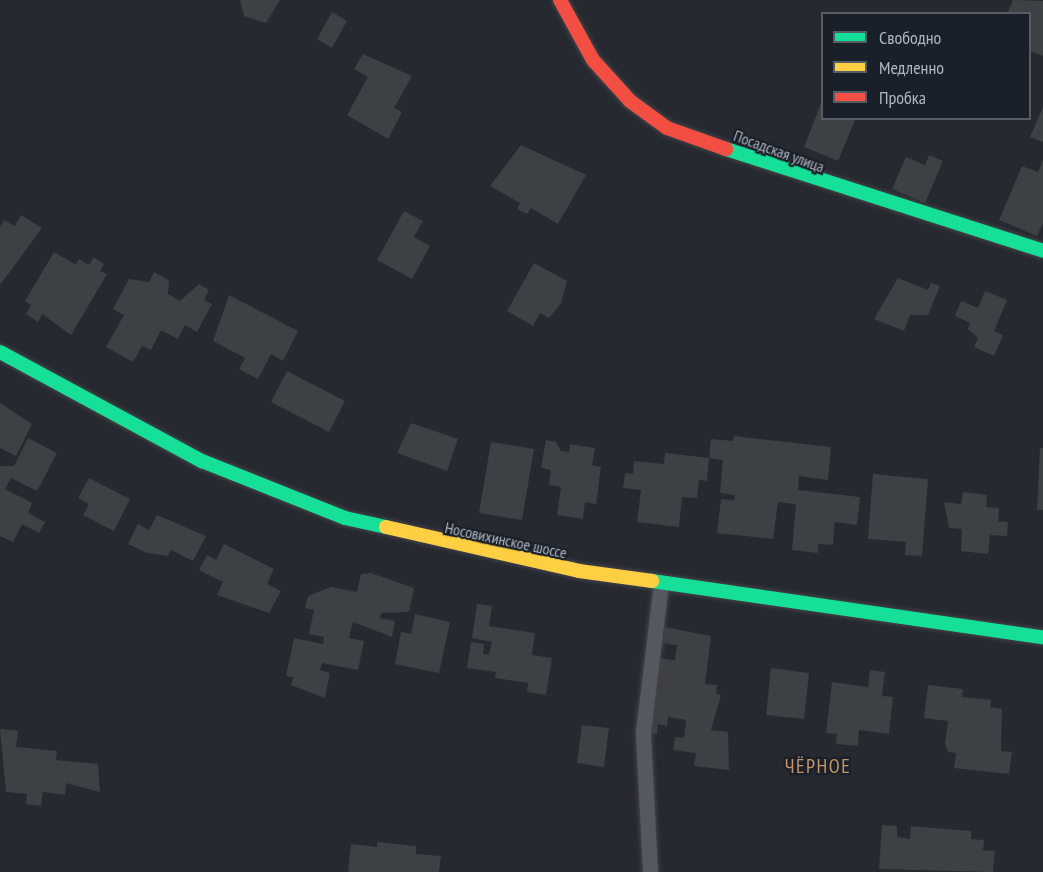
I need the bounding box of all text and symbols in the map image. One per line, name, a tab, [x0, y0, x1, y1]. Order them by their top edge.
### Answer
legend	[821, 12, 1031, 120]
text: Свободно	[879, 26, 941, 49]
text: Медленно	[879, 56, 944, 79]
text: Пробка	[879, 86, 926, 109]
street label: Посадская улица	[731, 126, 827, 176]
street label: Носовихинское шоссе	[443, 518, 569, 562]
district label: ЧЁРНОЕ	[785, 754, 851, 778]

